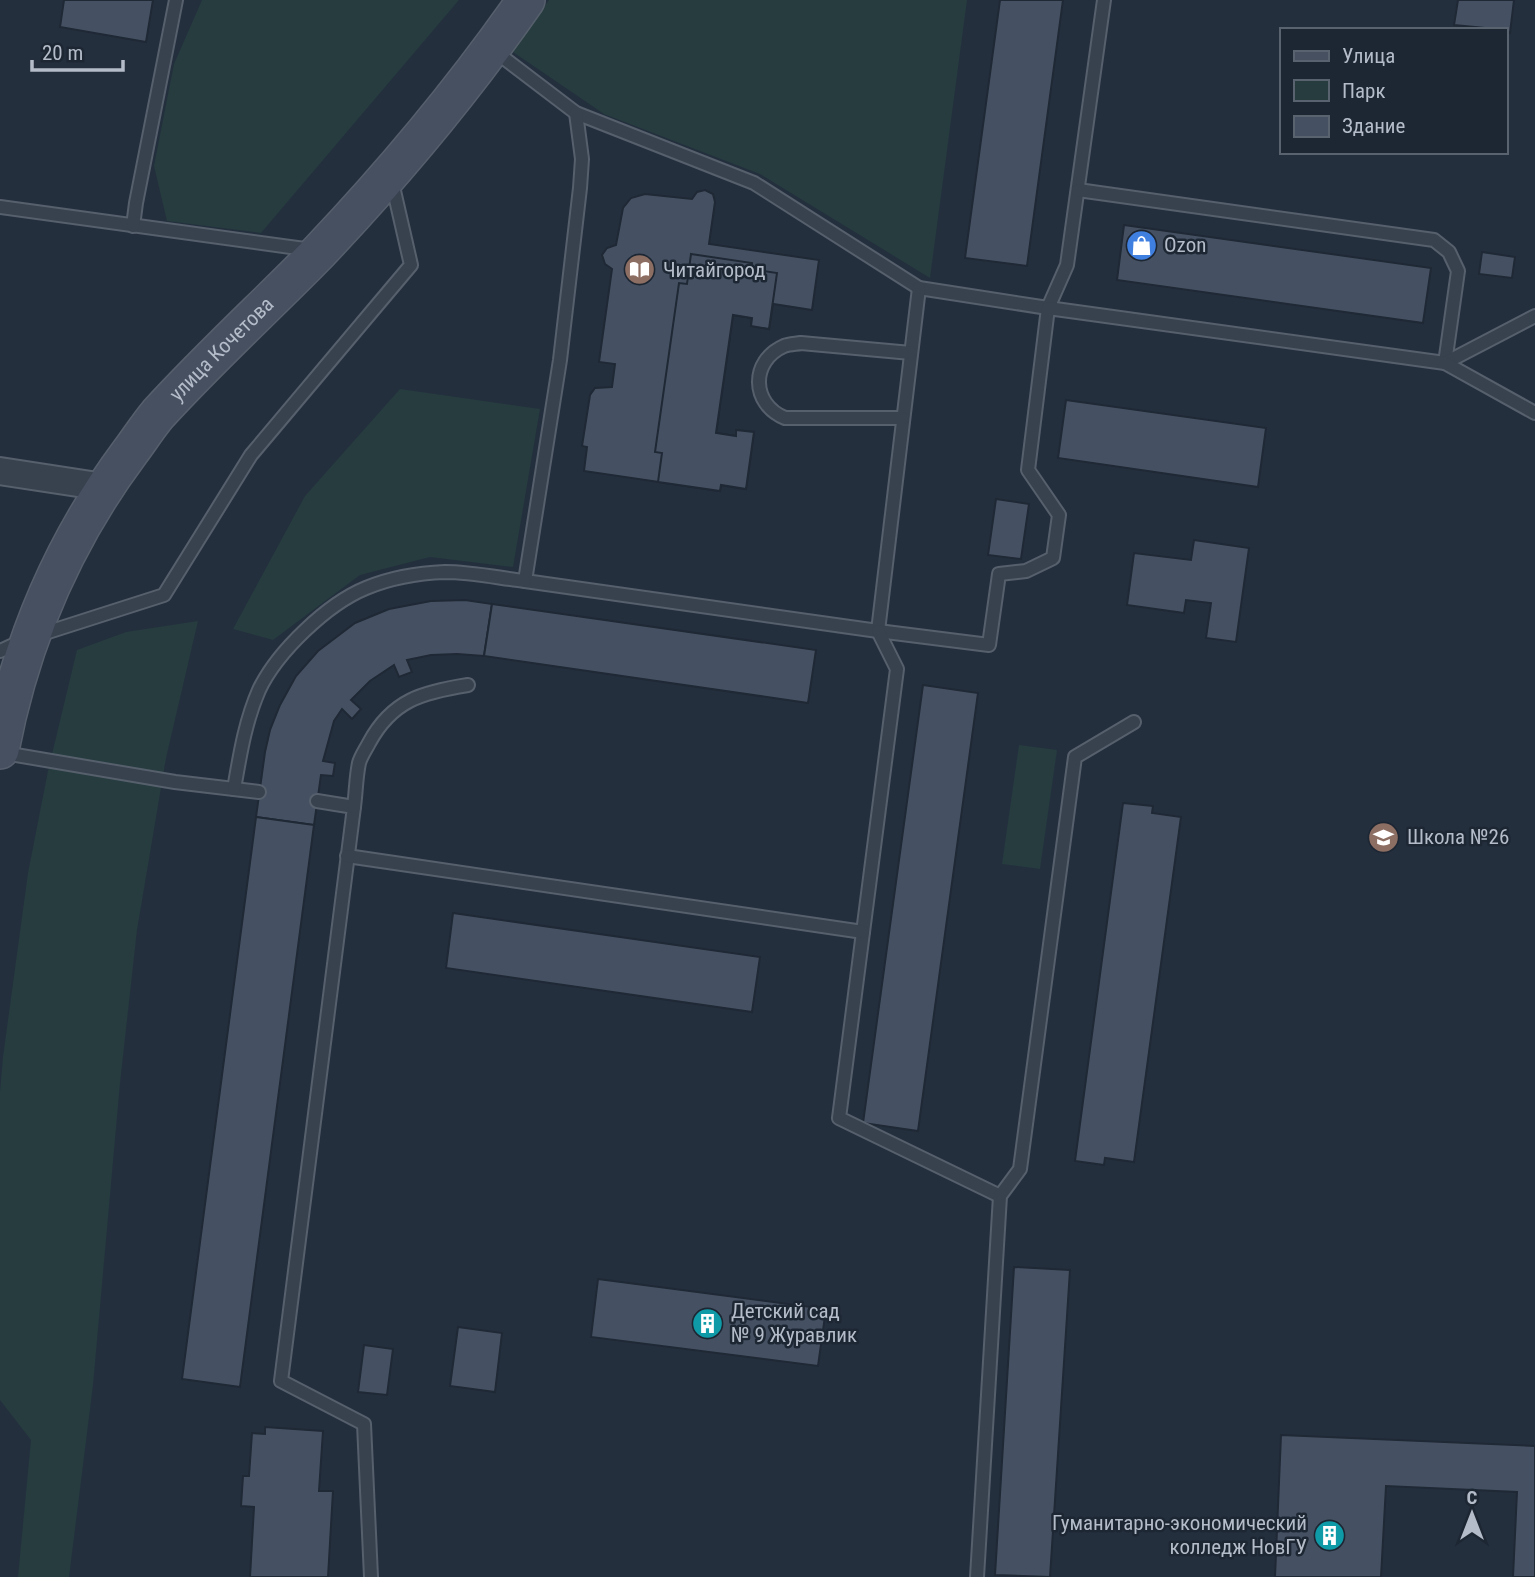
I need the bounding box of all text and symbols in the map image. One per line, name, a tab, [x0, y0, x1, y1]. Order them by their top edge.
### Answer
scale bar	[32, 28, 122, 72]
legend	[1280, 28, 1507, 154]
text: 20 m	[42, 41, 83, 65]
text: Улица	[1342, 44, 1395, 68]
text: Парк	[1342, 79, 1386, 103]
text: Здание	[1342, 114, 1406, 138]
shop icon: Ozon	[1124, 228, 1158, 262]
place label: Ozon	[1164, 233, 1206, 257]
library icon: Читайгород	[623, 253, 657, 287]
place label: Читайгород	[663, 258, 765, 282]
street label: улица Кочетова	[164, 292, 278, 406]
school or university icon: Школа №26	[1367, 820, 1401, 854]
place label: Школа №26	[1407, 825, 1509, 849]
place label: Детский сад № 9 Журавлик	[731, 1299, 857, 1347]
building icon: Детский сад № 9 Журавлик	[691, 1306, 725, 1340]
north arrow	[1437, 1479, 1507, 1549]
text: С	[1467, 1486, 1478, 1509]
place label: Гуманитарно-экономический колледж НовГУ	[1052, 1511, 1307, 1559]
building icon: Гуманитарно-экономический колледж НовГУ	[1313, 1518, 1347, 1552]

